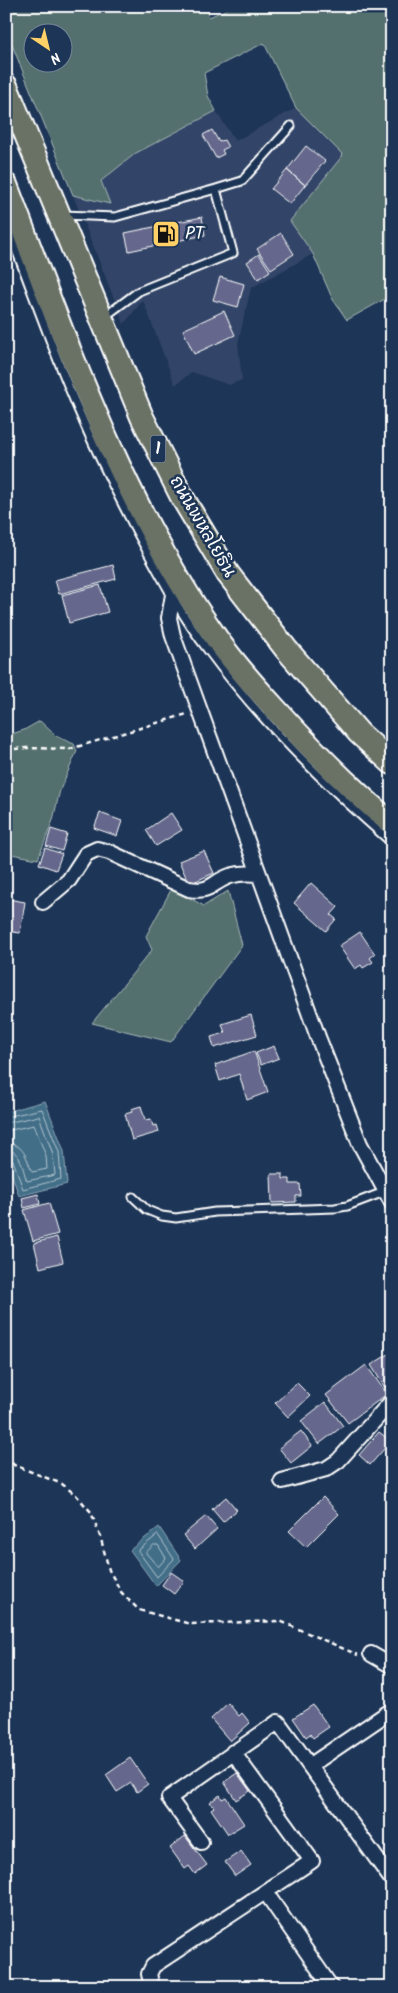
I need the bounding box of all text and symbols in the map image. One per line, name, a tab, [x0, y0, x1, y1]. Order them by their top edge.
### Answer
north arrow	[22, 22, 72, 72]
text: N	[45, 46, 65, 69]
fuel station icon: PT	[151, 219, 181, 249]
place label: PT	[185, 220, 206, 249]
road number: 1	[150, 436, 166, 462]
street label: ถนนพหลโยธิน	[161, 471, 243, 583]

